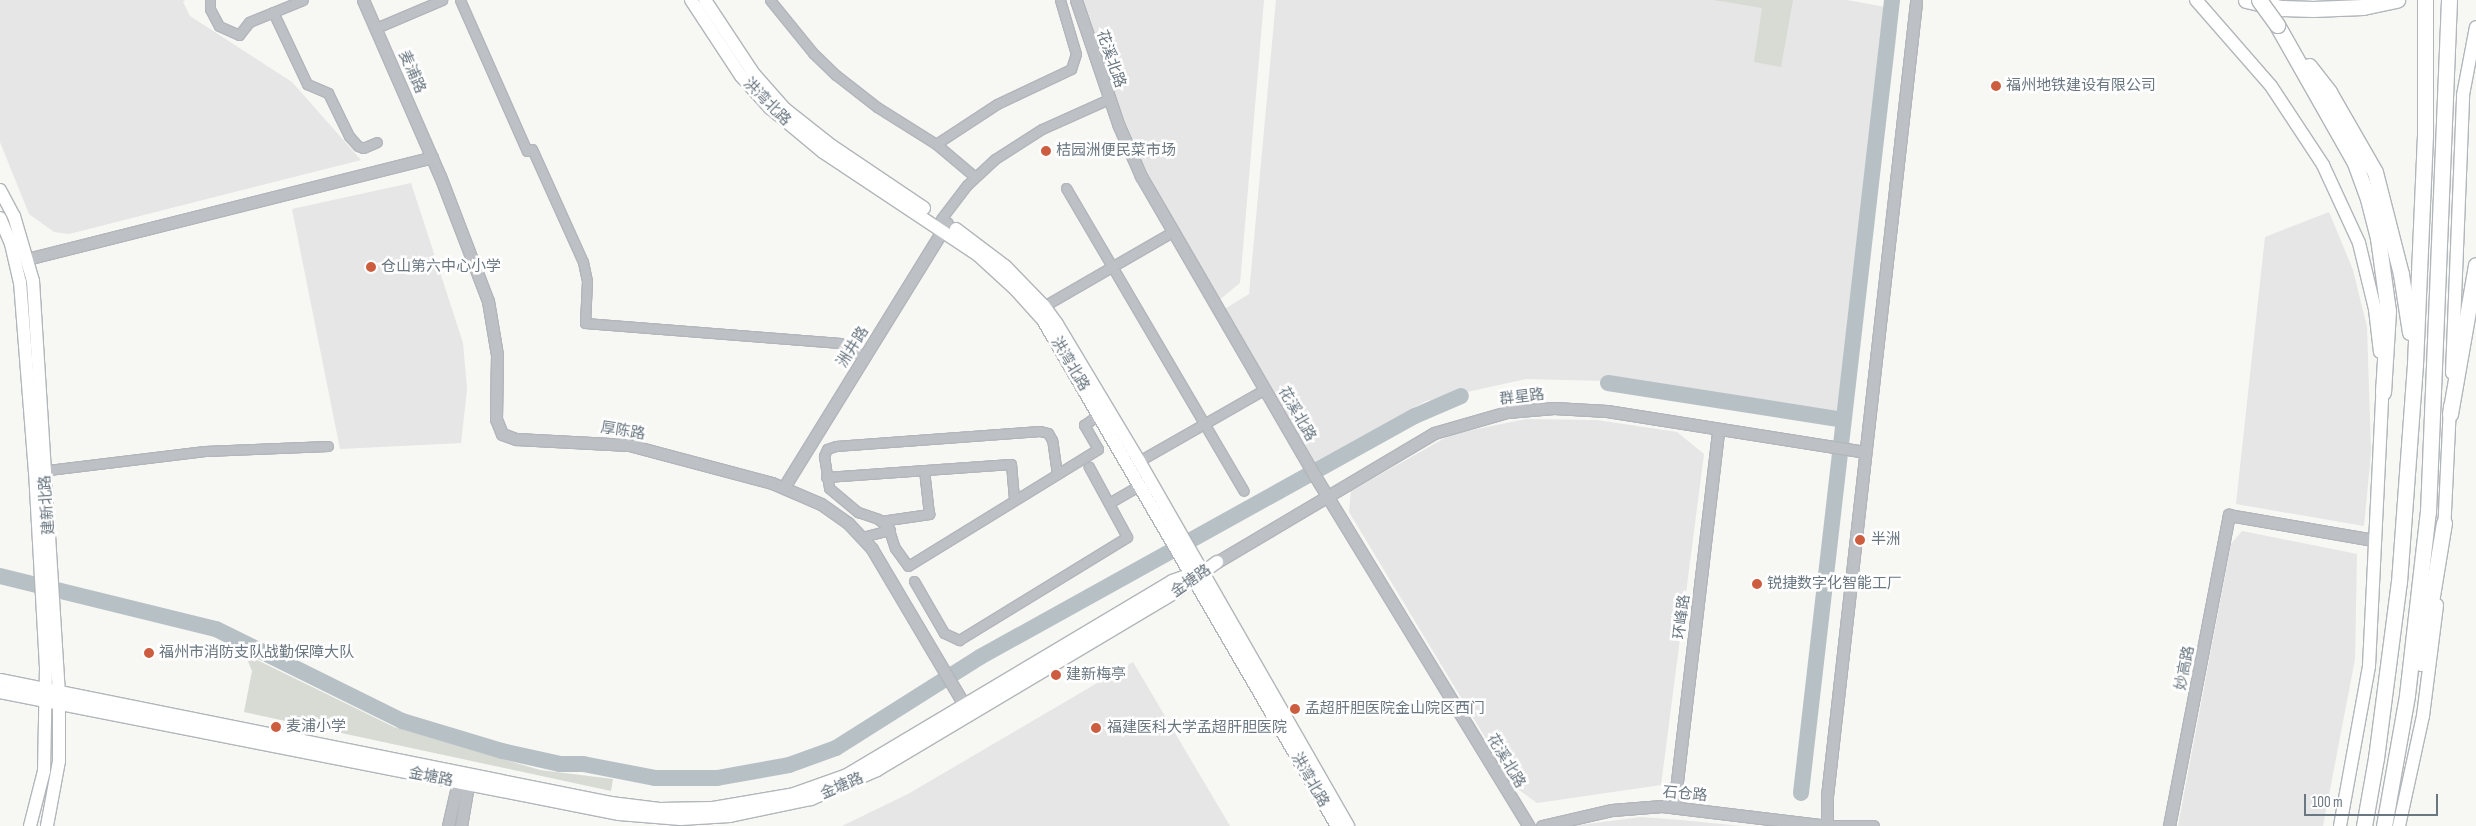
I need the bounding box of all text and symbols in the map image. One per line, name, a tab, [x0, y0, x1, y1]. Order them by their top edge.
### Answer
street label: 花溪北路	[1093, 28, 1129, 90]
street label: 麦浦路	[395, 48, 429, 96]
street label: 洪湾北路	[739, 74, 795, 130]
place label: 福州地铁建设有限公司	[2006, 77, 2156, 95]
marker: 福州地铁建设有限公司	[1990, 80, 2002, 92]
place label: 桔园洲便民菜市场	[1056, 142, 1176, 160]
marker: 桔园洲便民菜市场	[1040, 145, 1052, 157]
place label: 仓山第六中心小学	[381, 258, 501, 276]
marker: 仓山第六中心小学	[365, 261, 377, 273]
street label: 洲井路	[833, 323, 873, 371]
street label: 洪湾北路	[1047, 334, 1093, 394]
street label: 花溪北路	[1274, 384, 1320, 444]
street label: 群星路	[1499, 385, 1545, 409]
street label: 厚陈路	[599, 419, 647, 443]
street label: 建新北路	[36, 474, 58, 536]
place label: 半洲	[1871, 531, 1901, 549]
marker: 半洲	[1853, 533, 1867, 547]
street label: 金塘路	[1167, 561, 1215, 601]
place label: 锐捷数字化智能工厂	[1767, 575, 1902, 593]
marker: 锐捷数字化智能工厂	[1751, 578, 1763, 590]
street label: 环峰路	[1670, 594, 1694, 640]
place label: 福州市消防支队战勤保障大队	[159, 644, 354, 662]
street label: 妙高路	[2172, 644, 2198, 692]
marker: 福州市消防支队战勤保障大队	[143, 647, 155, 659]
place label: 建新梅亭	[1066, 666, 1126, 684]
marker: 建新梅亭	[1050, 669, 1062, 681]
place label: 孟超肝胆医院金山院区西门	[1305, 700, 1485, 718]
marker: 孟超肝胆医院金山院区西门	[1289, 703, 1301, 715]
place label: 麦浦小学	[286, 718, 346, 736]
place label: 福建医科大学孟超肝胆医院	[1107, 719, 1287, 737]
marker: 麦浦小学	[270, 721, 282, 733]
marker: 福建医科大学孟超肝胆医院	[1089, 721, 1103, 735]
street label: 花溪北路	[1483, 731, 1529, 791]
street label: 洪湾北路	[1287, 750, 1333, 810]
street label: 金塘路	[407, 764, 455, 790]
street label: 金塘路	[818, 769, 866, 803]
street label: 石仓路	[1662, 783, 1708, 805]
scale bar	[2306, 784, 2440, 816]
text: 100 m	[2312, 793, 2343, 812]

